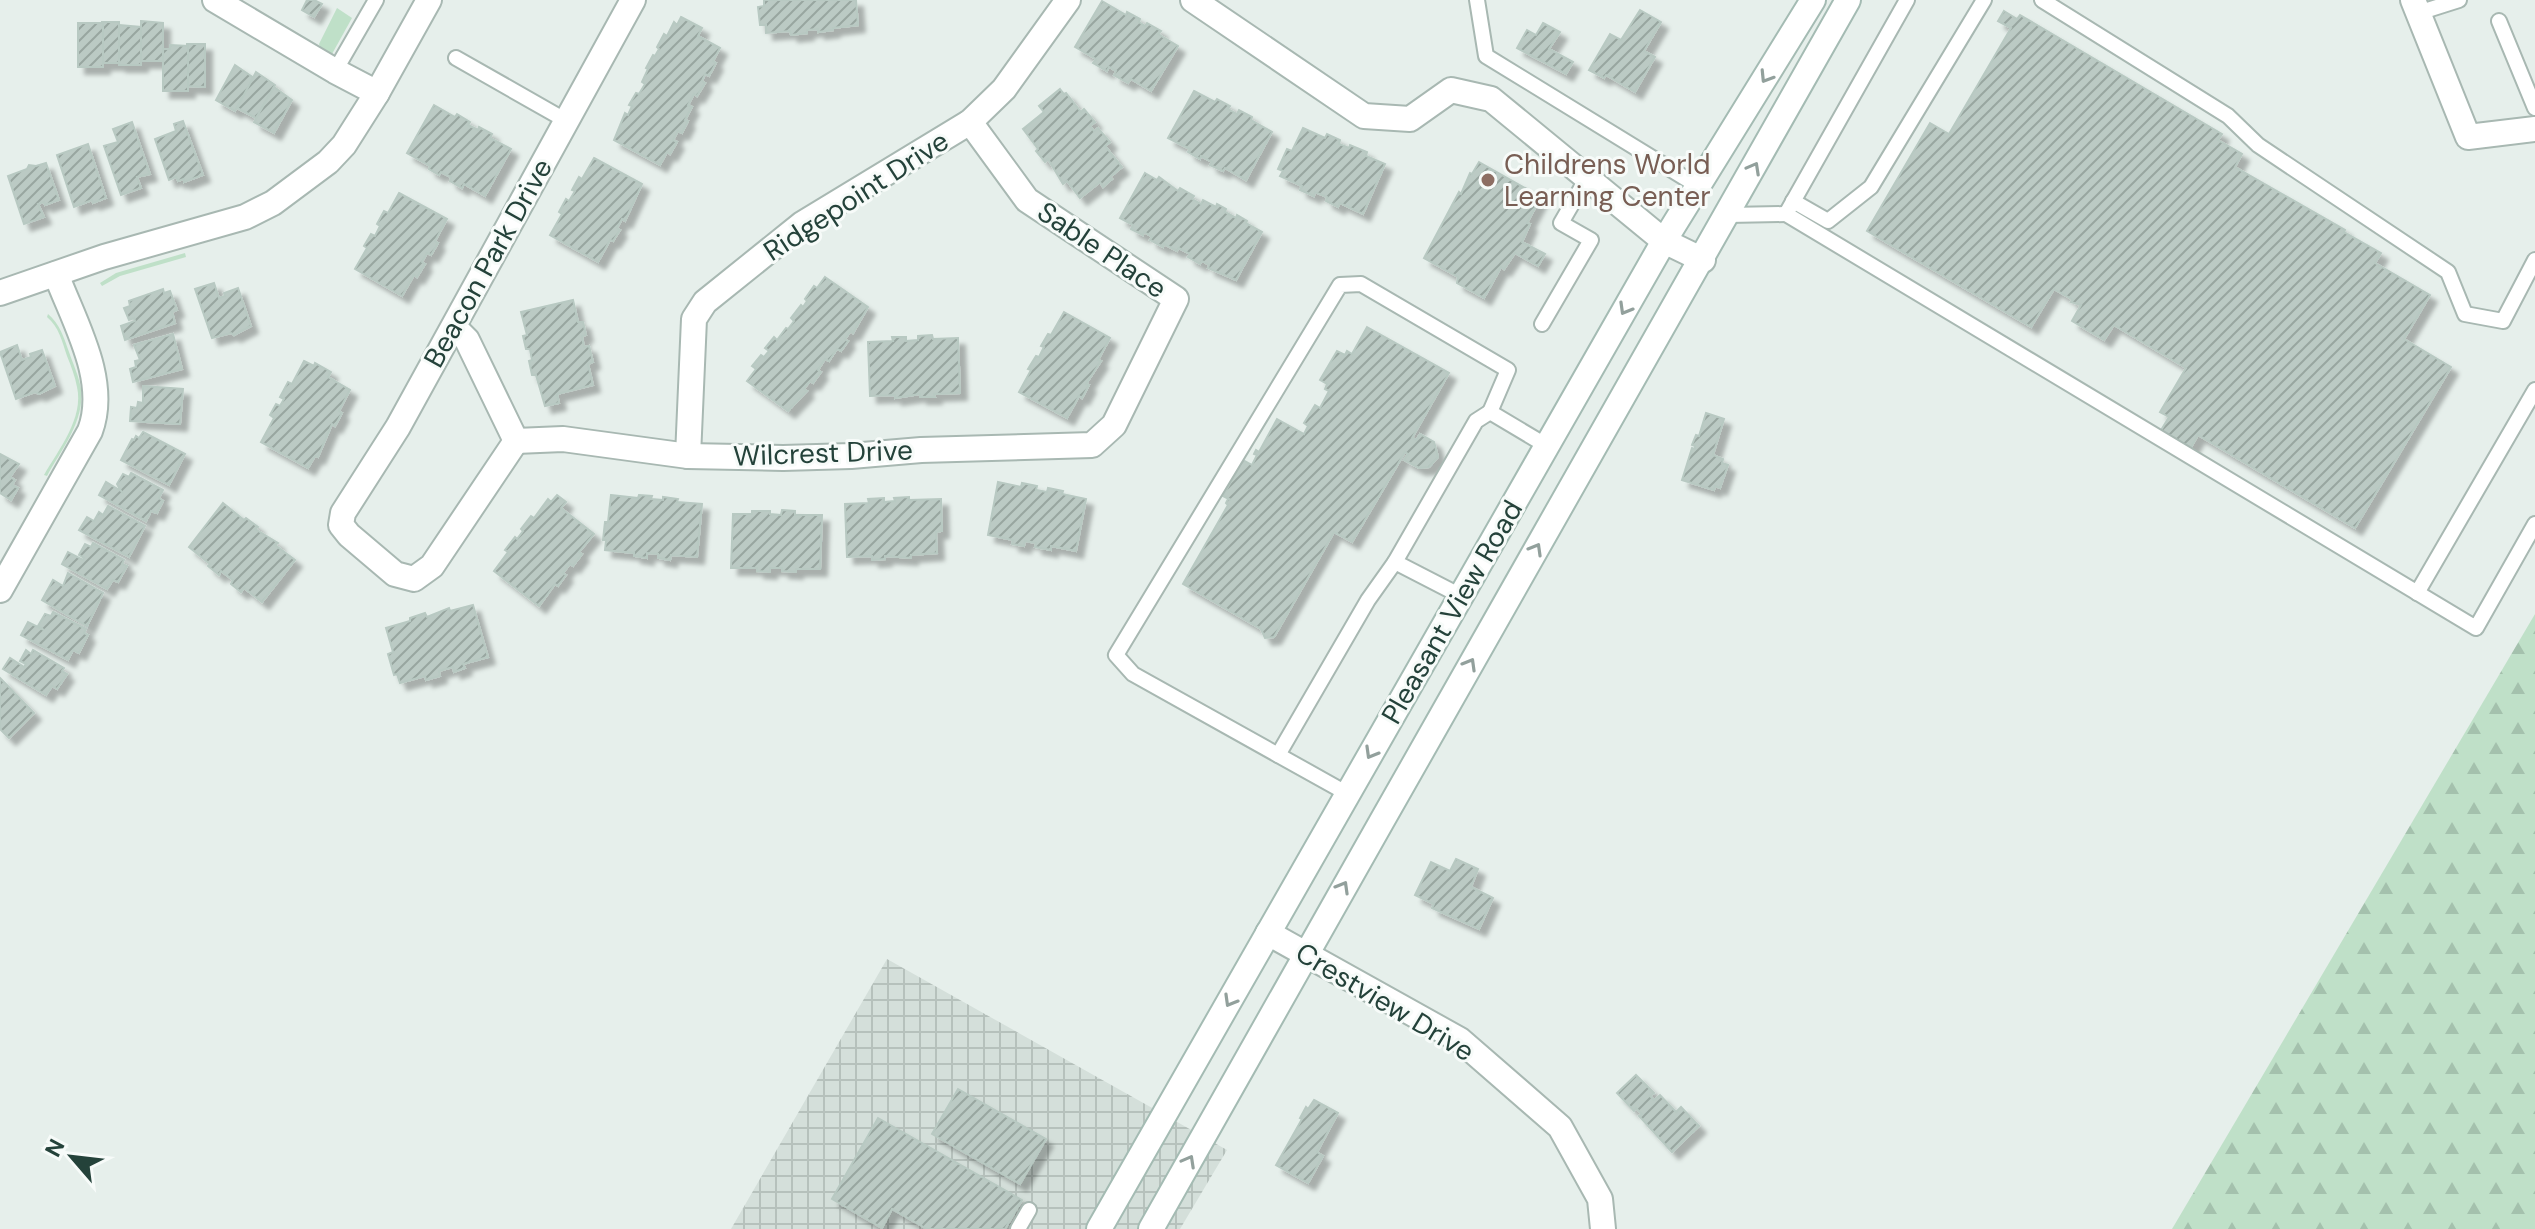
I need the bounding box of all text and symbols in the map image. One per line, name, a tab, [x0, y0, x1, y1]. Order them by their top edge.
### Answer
one-way arrow	[1761, 68, 1776, 82]
street label: Ridgepoint Drive	[756, 122, 956, 270]
place label: Childrens World Learning Center	[1504, 146, 1711, 215]
street label: Beacon Park Drive	[415, 152, 561, 374]
one-way arrow	[1744, 162, 1760, 177]
marker: Childrens World Learning Center	[1479, 171, 1497, 189]
street label: Sable Place	[1030, 193, 1174, 307]
one-way arrow	[1619, 300, 1635, 315]
street label: Wilcrest Drive	[732, 431, 914, 475]
street label: Pleasant View Road	[1373, 494, 1531, 730]
one-way arrow	[1526, 543, 1542, 558]
one-way arrow	[1460, 658, 1476, 673]
one-way arrow	[1365, 745, 1381, 759]
one-way arrow	[1333, 881, 1349, 896]
street label: Crestview Drive	[1289, 934, 1481, 1070]
one-way arrow	[1224, 992, 1240, 1007]
north arrow	[32, 1117, 112, 1197]
text: N	[38, 1134, 71, 1162]
one-way arrow	[1179, 1155, 1195, 1170]

